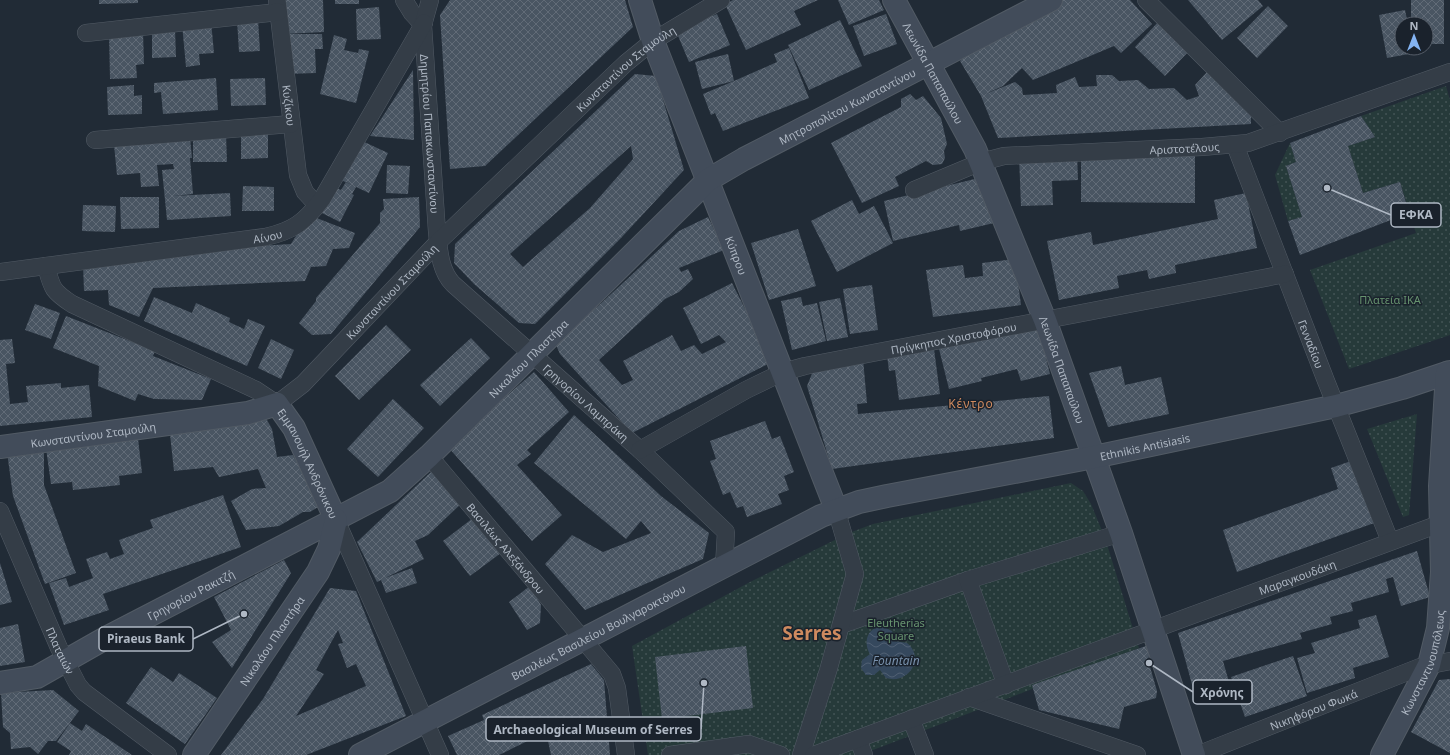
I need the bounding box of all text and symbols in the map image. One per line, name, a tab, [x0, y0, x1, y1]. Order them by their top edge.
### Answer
north arrow	[1394, 16, 1434, 56]
text: N	[1410, 18, 1418, 33]
street label: Λεωνίδα Παπαπαύλου	[900, 20, 967, 126]
street label: Κωνσταντίνου Σταμούλη	[572, 22, 678, 114]
street label: Δημητρίου Παπακωνσταντίνου	[417, 54, 443, 214]
street label: Μητροπολίτου Κωνσταντίνου	[776, 64, 918, 147]
street label: Κυζίκου	[280, 84, 300, 127]
street label: Αριστοτέλους	[1149, 138, 1220, 157]
callout: ΕΦΚΑ	[1391, 203, 1441, 227]
text: ΕΦΚΑ	[1399, 206, 1434, 223]
street label: Αίνου	[252, 225, 284, 246]
street label: Κύπρου	[722, 234, 751, 277]
street label: Κωνσταντίνου Σταμούλη	[342, 240, 440, 342]
park label: Πλατεία ΙΚΑ	[1359, 292, 1422, 307]
street label: Λεωνίδα Παπαπαύλου	[1037, 313, 1089, 425]
street label: Νικαλάου Πλαστήρα	[485, 316, 571, 401]
street label: Γενναδίου	[1295, 317, 1328, 370]
street label: Πρίγκηπος Χριστοφόρου	[889, 318, 1018, 357]
street label: Γρηγορίου Λαμπράκη	[540, 360, 632, 444]
district label: Κέντρο	[948, 395, 994, 412]
street label: Εμμανουήλ Ανδρόνικου	[275, 405, 342, 521]
street label: Κωνσταντίνου Σταμούλη	[30, 418, 157, 450]
street label: Ethnikis Antisiasis	[1098, 429, 1191, 463]
street label: Βασιλέως Αλεξάνδρου	[464, 499, 549, 596]
street label: Μαραγκουδάκη	[1257, 555, 1338, 598]
street label: Γρηγορίου Ρακιτζή	[144, 565, 237, 623]
street label: Βασιλέως Βασιλείου Βουλγαροκτόνου	[508, 580, 688, 683]
street label: Νικολάου Πλαστήρα	[236, 593, 307, 689]
street label: Κωνσταντινουπόλεως	[1397, 609, 1447, 717]
park label: Eleutherias Square	[867, 615, 925, 643]
district label: Serres	[782, 620, 842, 646]
street label: Πλαταιών	[43, 625, 79, 677]
callout: Piraeus Bank	[99, 627, 193, 651]
text: Piraeus Bank	[107, 630, 185, 647]
water label: Fountain	[872, 652, 920, 669]
callout: Χρόνης	[1193, 680, 1252, 704]
text: Χρόνης	[1200, 684, 1244, 701]
street label: Νικηφόρου Φωκά	[1267, 685, 1359, 733]
callout: Archaeological Museum of Serres	[486, 717, 701, 741]
text: Archaeological Museum of Serres	[493, 721, 693, 738]

